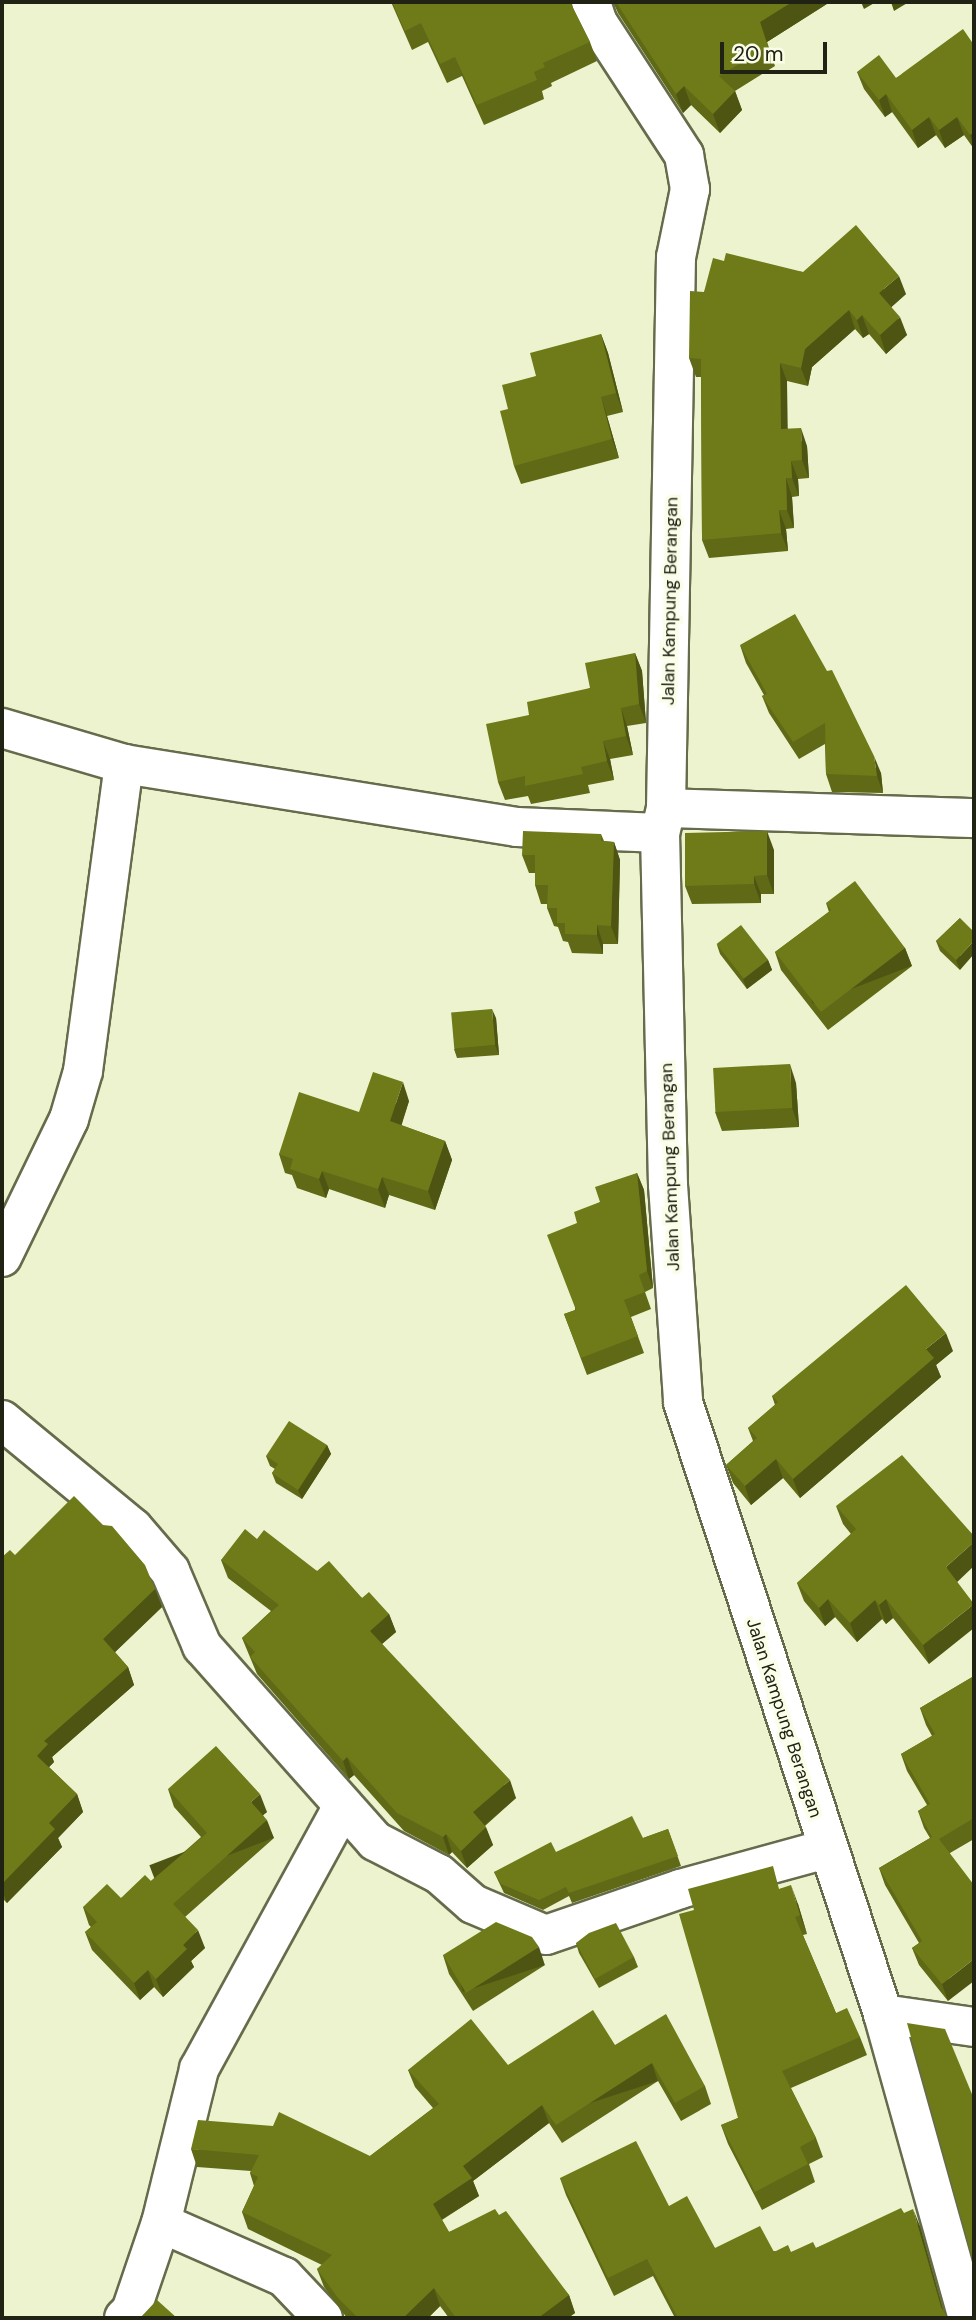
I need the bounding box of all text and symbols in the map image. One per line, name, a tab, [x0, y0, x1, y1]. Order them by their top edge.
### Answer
scale bar	[724, 28, 831, 72]
text: 20 m	[733, 40, 784, 68]
street label: Jalan Kampung Berangan	[657, 497, 683, 705]
street label: Jalan Kampung Berangan	[656, 1062, 684, 1272]
street label: Jalan Kampung Berangan	[742, 1616, 826, 1820]

